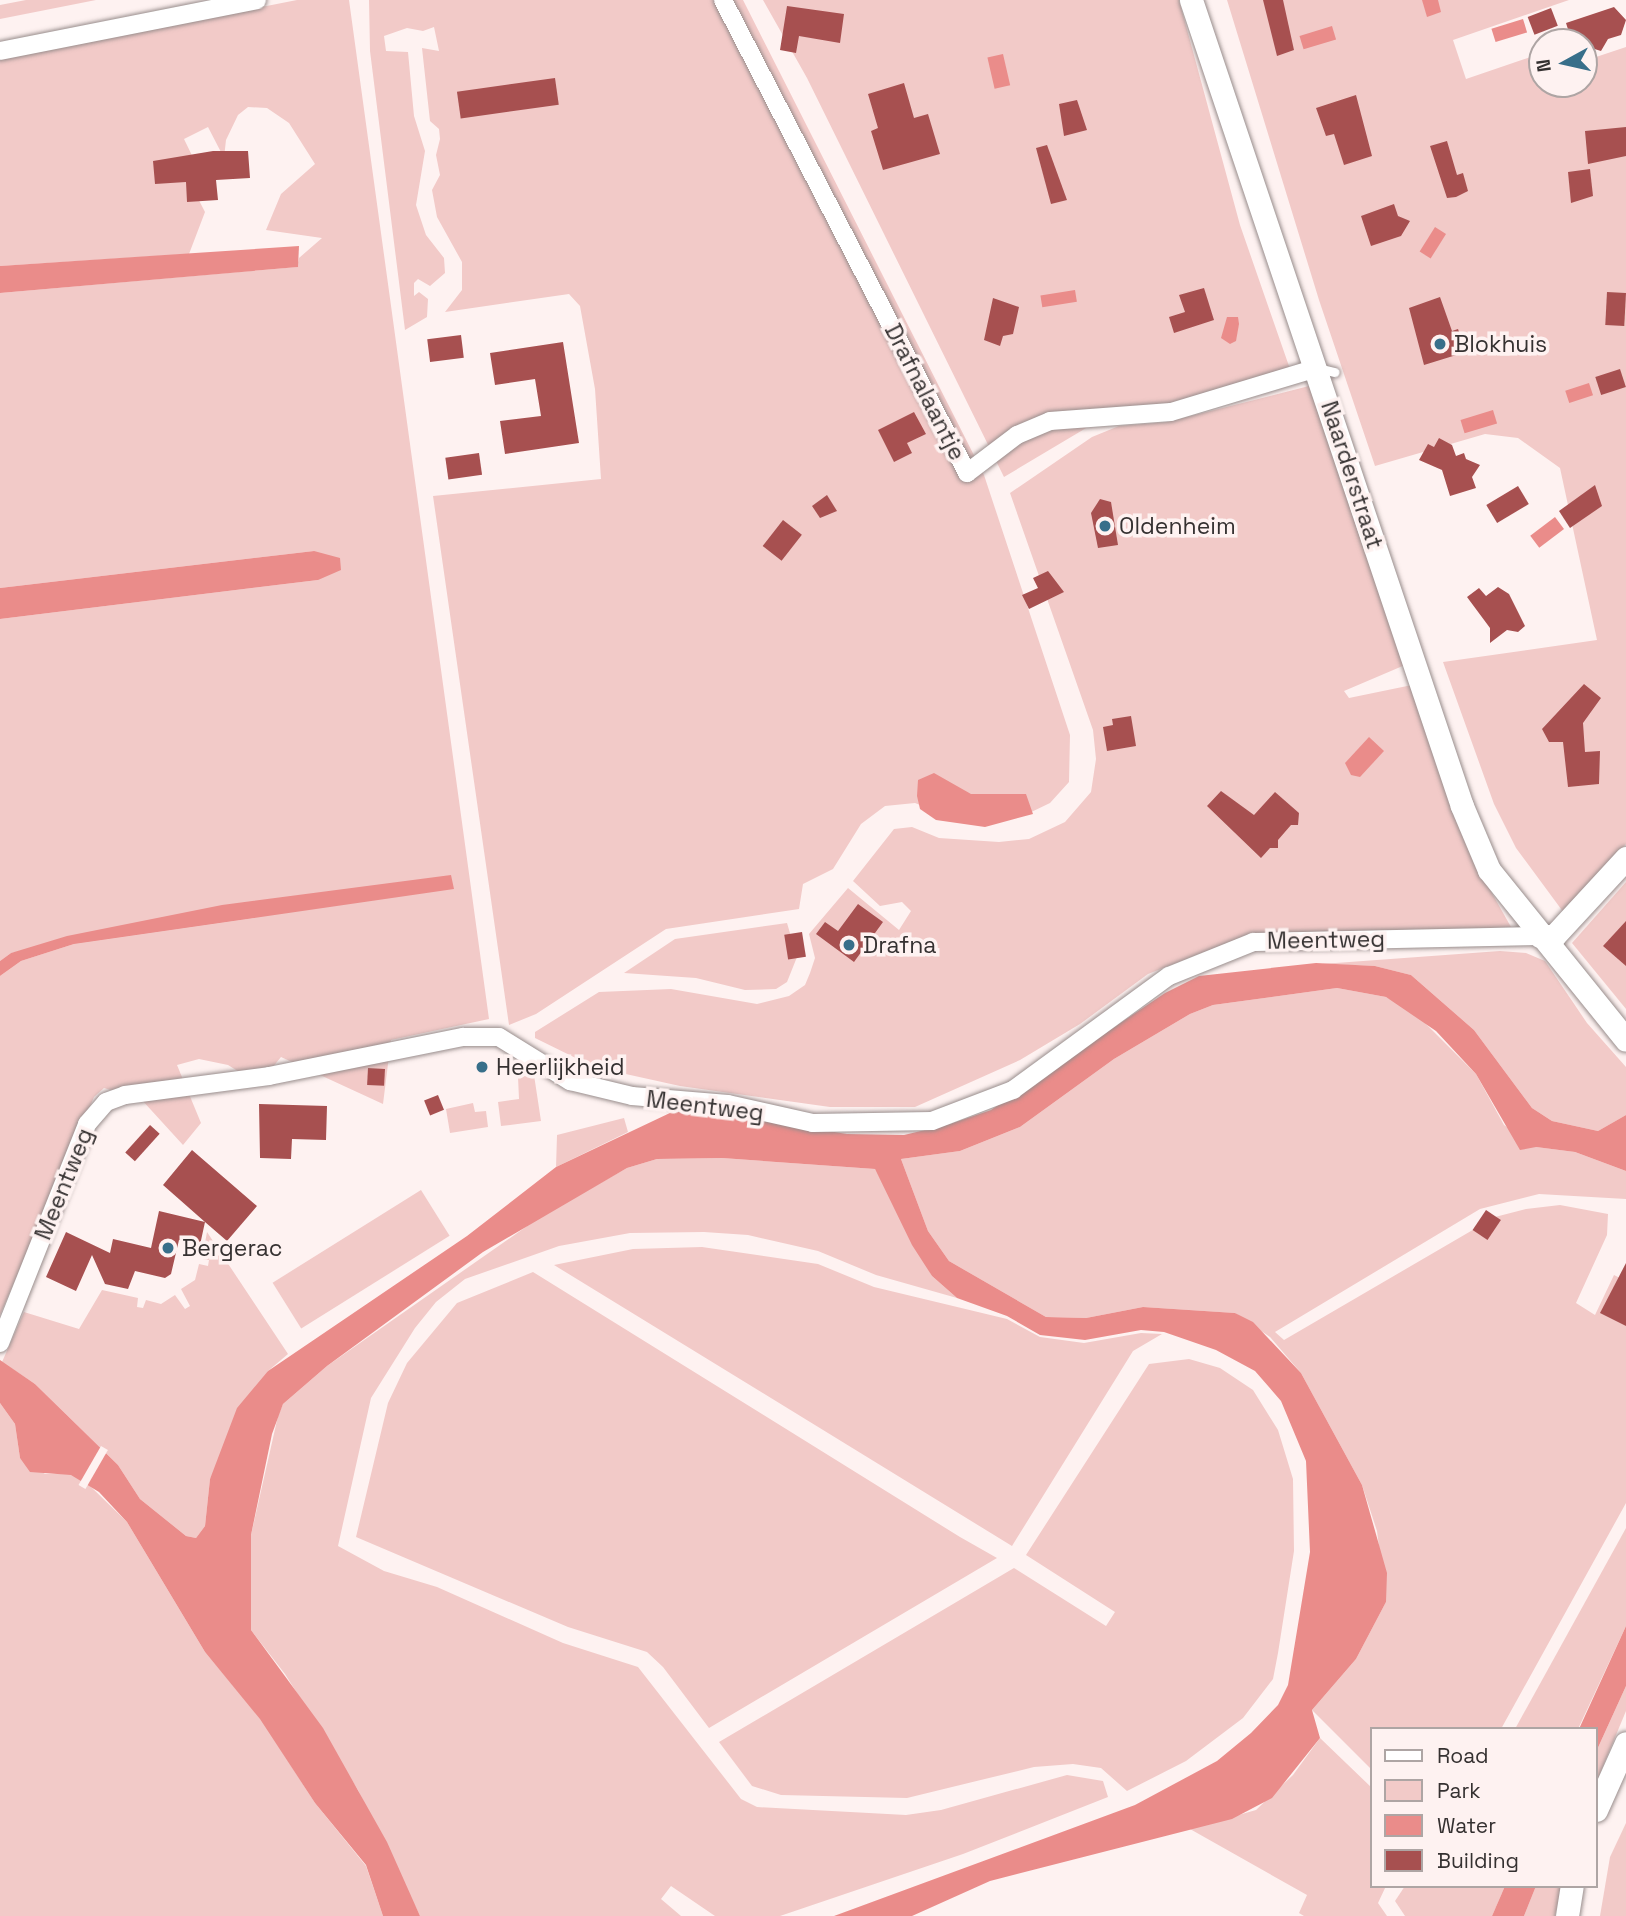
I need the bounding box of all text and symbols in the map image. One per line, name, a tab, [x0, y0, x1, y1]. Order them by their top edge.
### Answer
north arrow	[1528, 28, 1598, 98]
text: N	[1530, 58, 1557, 74]
street label: Drafnalaantje	[879, 319, 971, 465]
place label: Blokhuis	[1454, 330, 1547, 358]
marker: Blokhuis	[1432, 336, 1448, 352]
street label: Naarderstraat	[1315, 398, 1389, 552]
place label: Oldenheim	[1119, 512, 1236, 540]
marker: Oldenheim	[1097, 518, 1113, 534]
street label: Meentweg	[1267, 925, 1385, 955]
place label: Drafna	[863, 931, 937, 959]
marker: Drafna	[841, 937, 857, 953]
place label: Heerlijkheid	[496, 1053, 624, 1081]
marker: Heerlijkheid	[474, 1059, 490, 1075]
street label: Meentweg	[645, 1085, 765, 1127]
street label: Meentweg	[29, 1124, 99, 1244]
place label: Bergerac	[182, 1234, 282, 1262]
marker: Bergerac	[160, 1240, 176, 1256]
legend	[1370, 1727, 1598, 1888]
text: Road	[1437, 1742, 1489, 1769]
text: Park	[1437, 1777, 1481, 1804]
text: Water	[1437, 1812, 1496, 1839]
text: Building	[1437, 1847, 1519, 1874]

